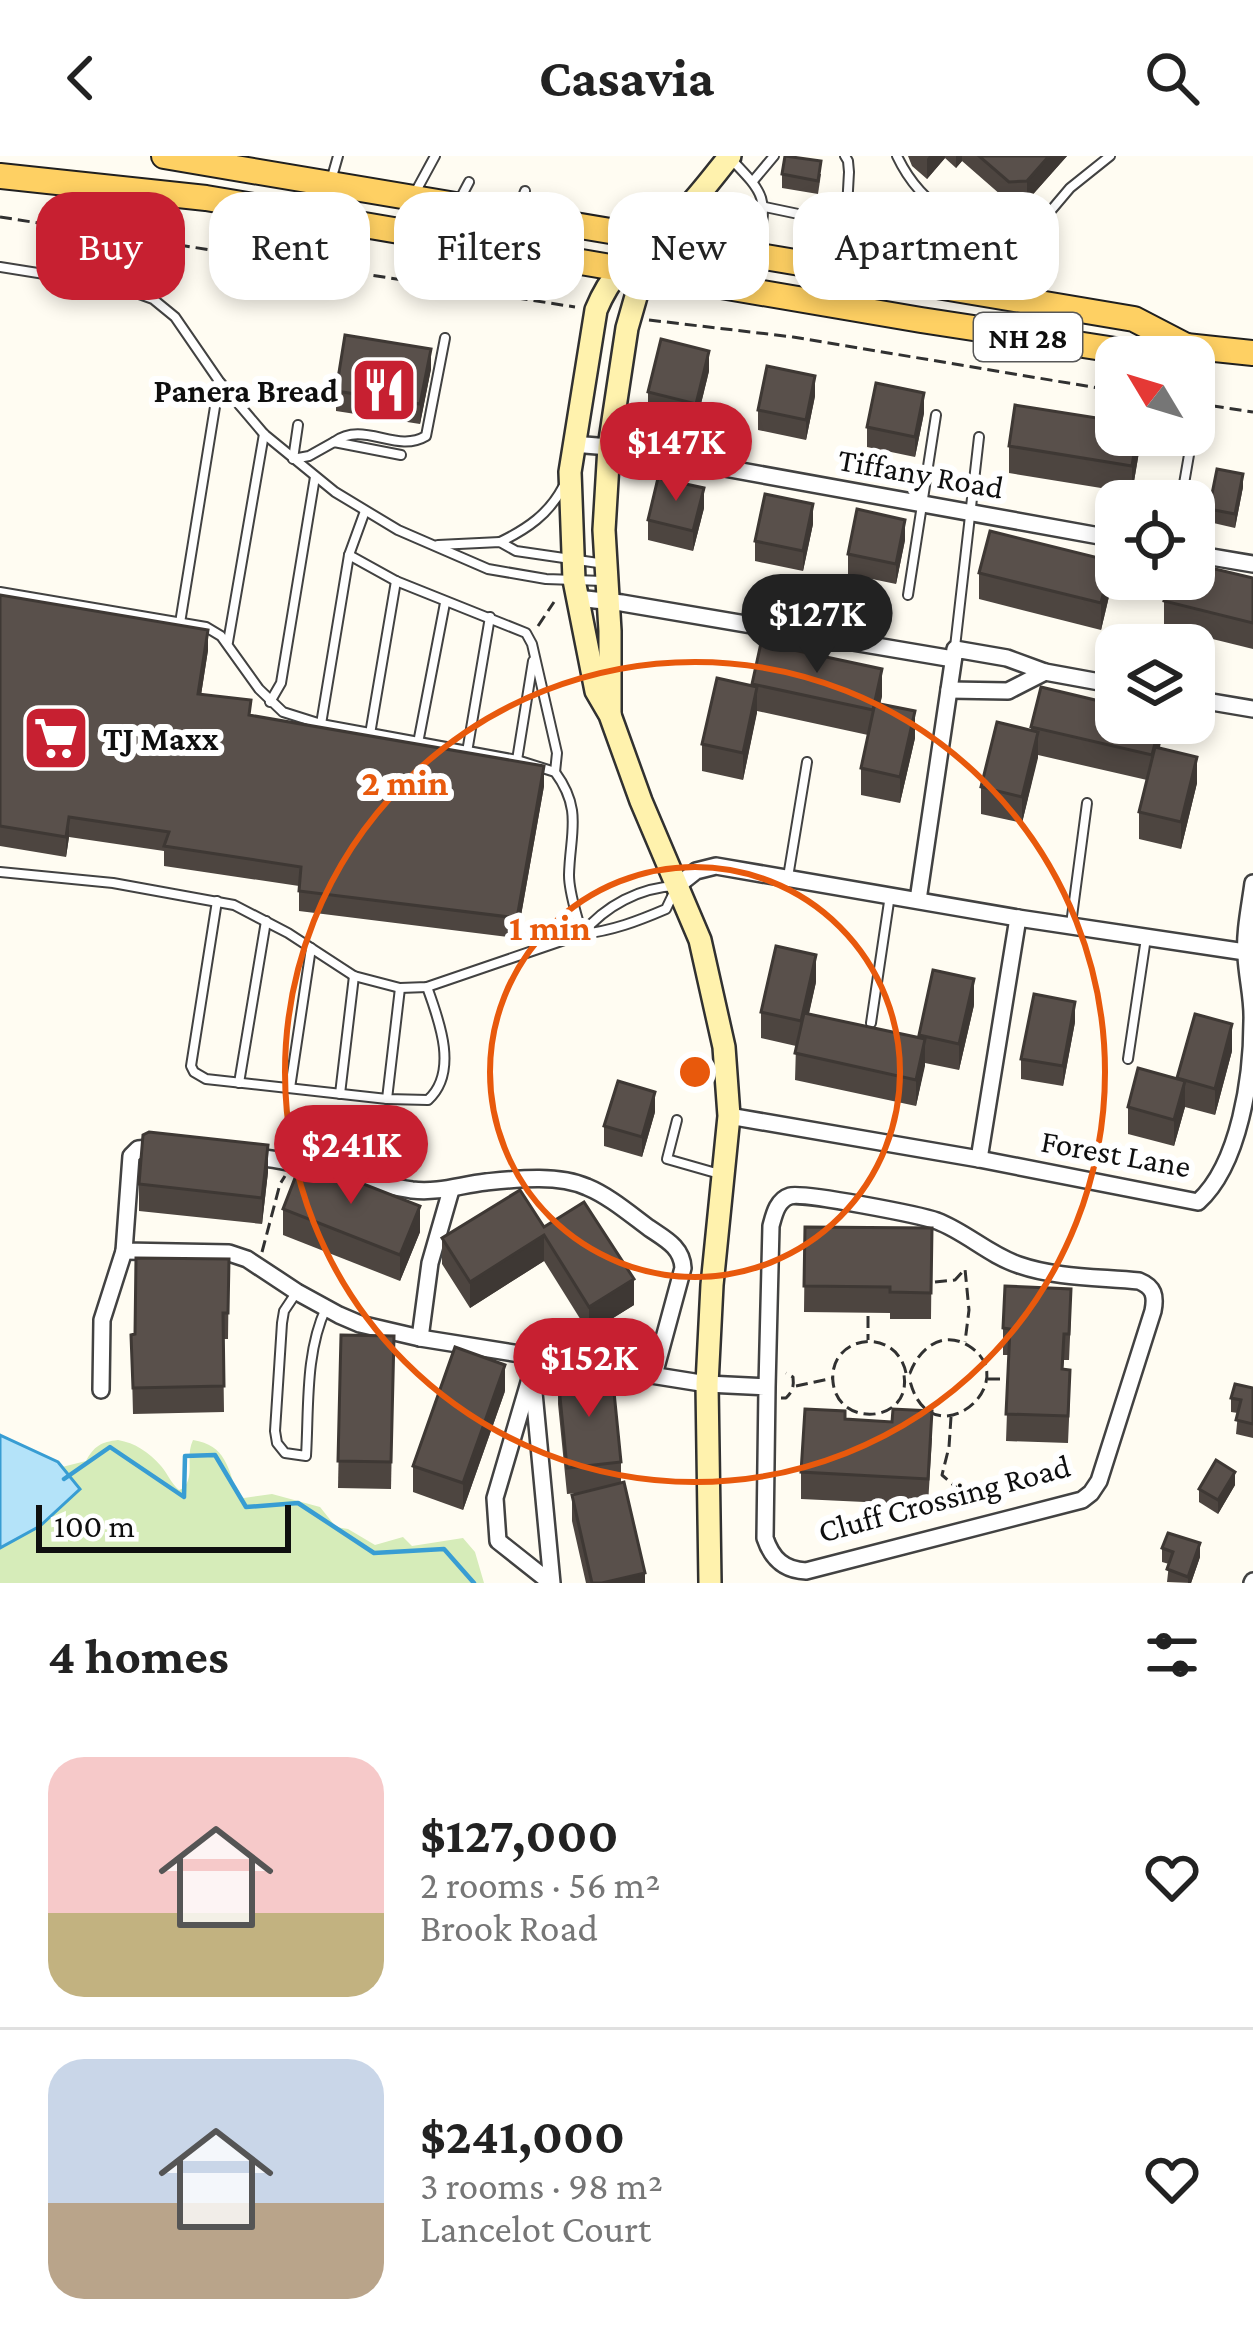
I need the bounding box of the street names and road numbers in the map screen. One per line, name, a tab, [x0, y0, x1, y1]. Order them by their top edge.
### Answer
road number: NH 28	[974, 313, 1082, 361]
street label: Tiffany Road	[835, 440, 1007, 506]
street label: Forest Lane	[1038, 1122, 1194, 1184]
street label: Cluff Crossing Road	[814, 1447, 1074, 1549]

